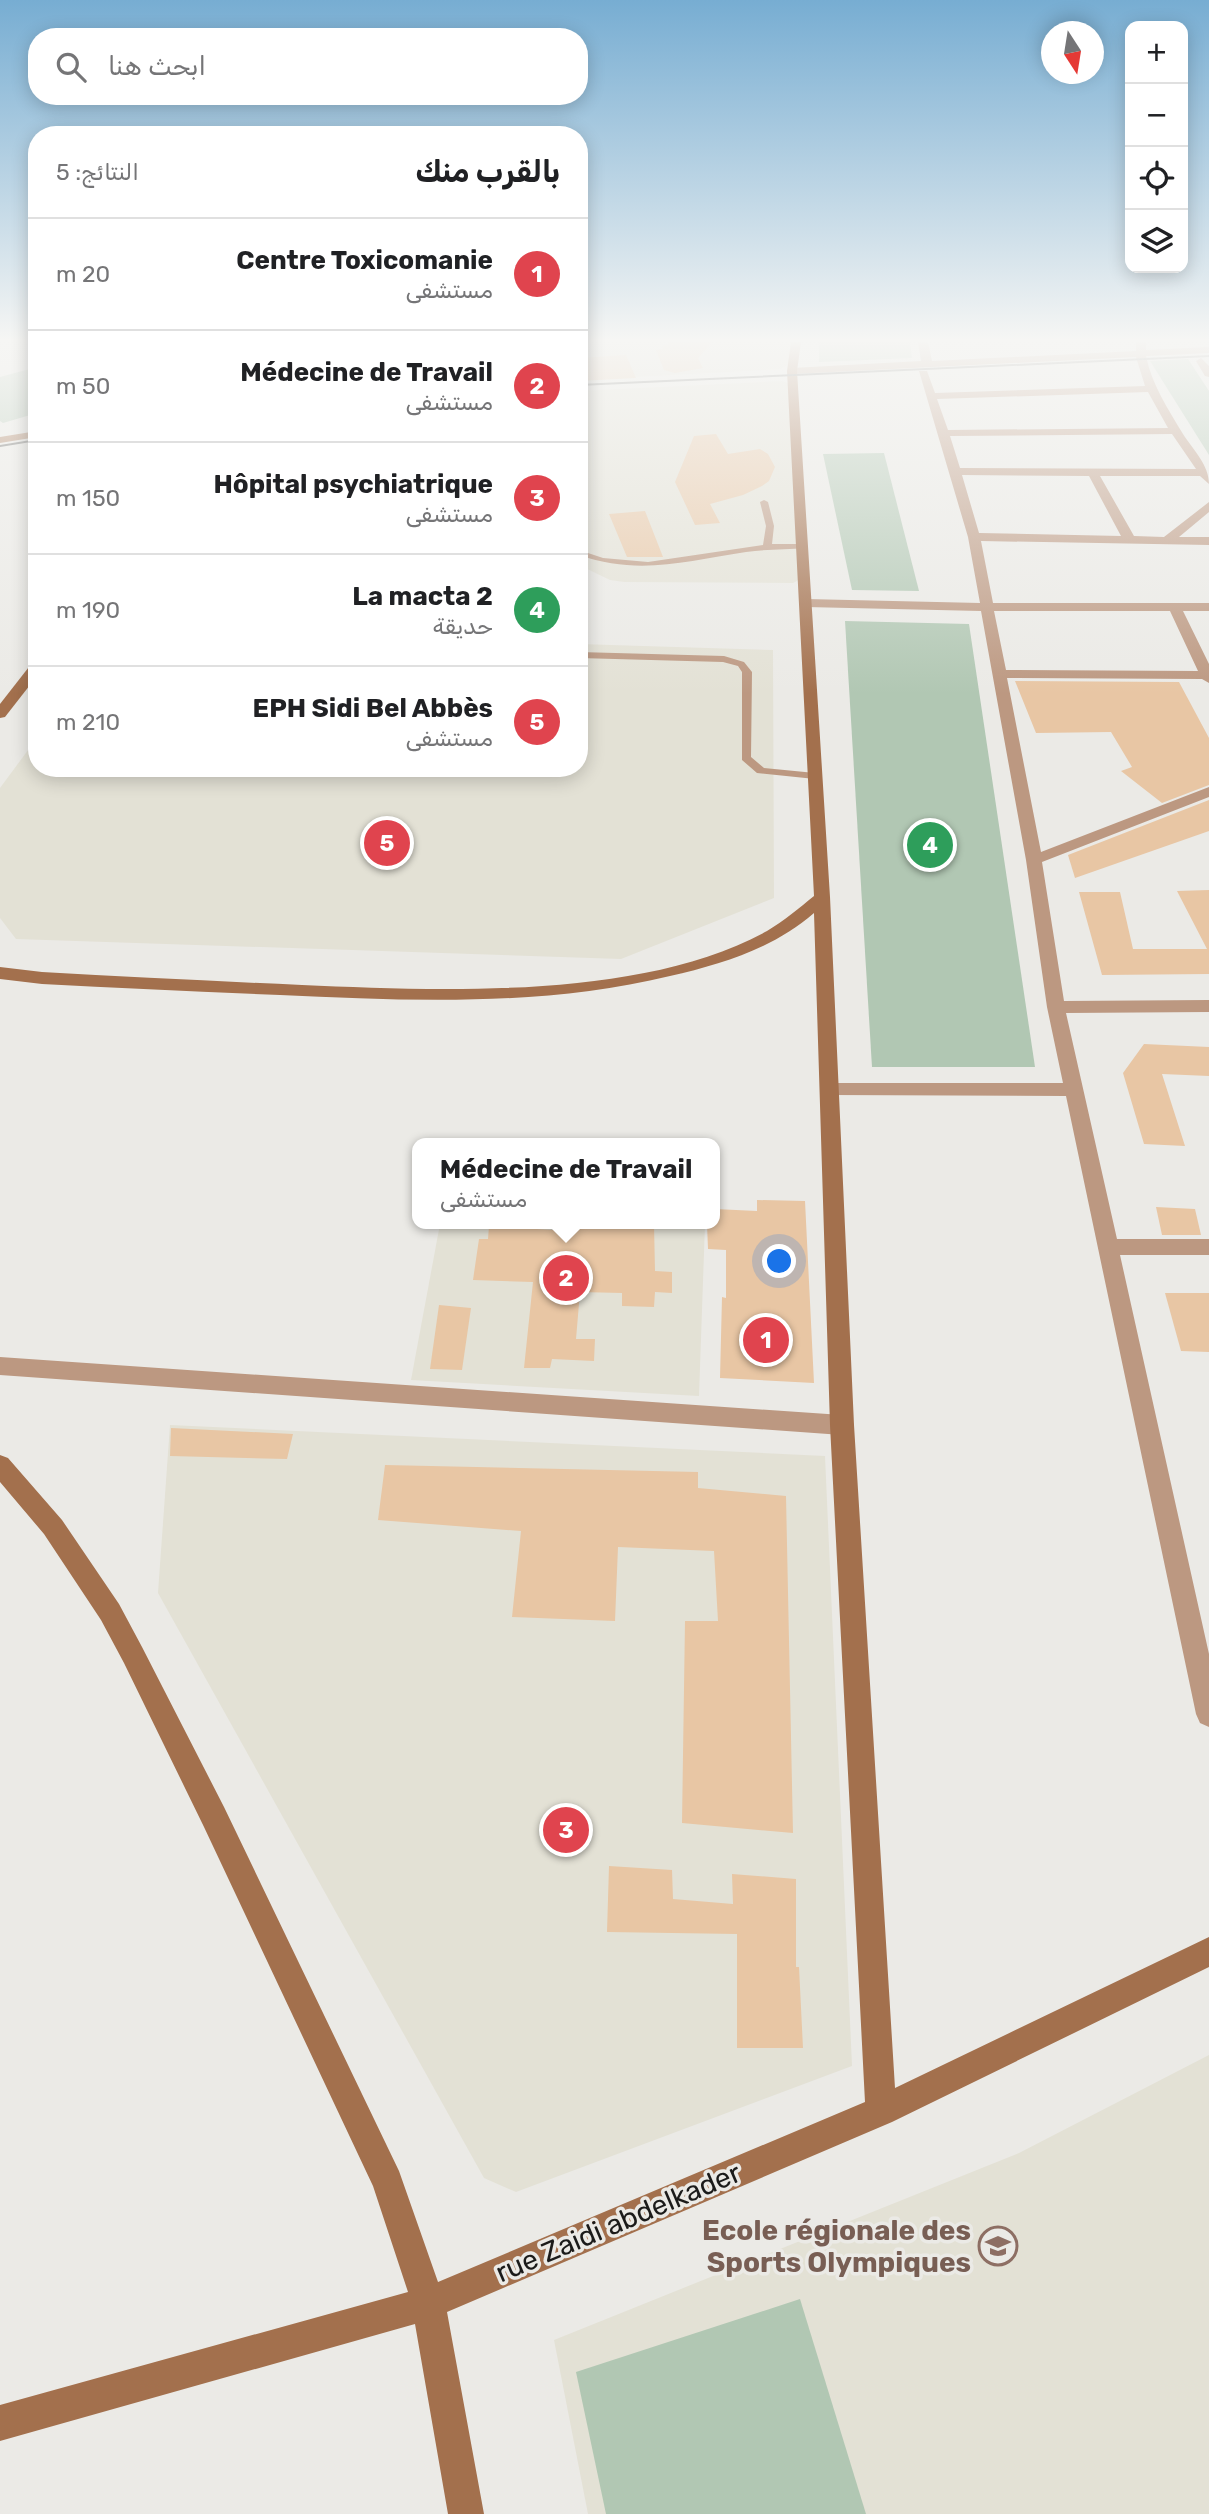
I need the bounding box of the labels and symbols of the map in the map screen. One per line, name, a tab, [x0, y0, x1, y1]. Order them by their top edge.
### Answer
north arrow	[1041, 21, 1104, 84]
pin: 5	[364, 817, 410, 869]
pin: 4	[907, 819, 953, 871]
your location	[762, 1244, 796, 1278]
pin: 2	[543, 1252, 589, 1304]
pin: 1	[743, 1314, 789, 1366]
pin: 3	[543, 1804, 589, 1856]
street label: rue Zaidi abdelkader	[491, 2156, 746, 2289]
place label: Ecole régionale des Sports Olympiques	[702, 2214, 971, 2279]
school or university icon: Ecole régionale des Sports Olympiques	[977, 2225, 1019, 2267]

